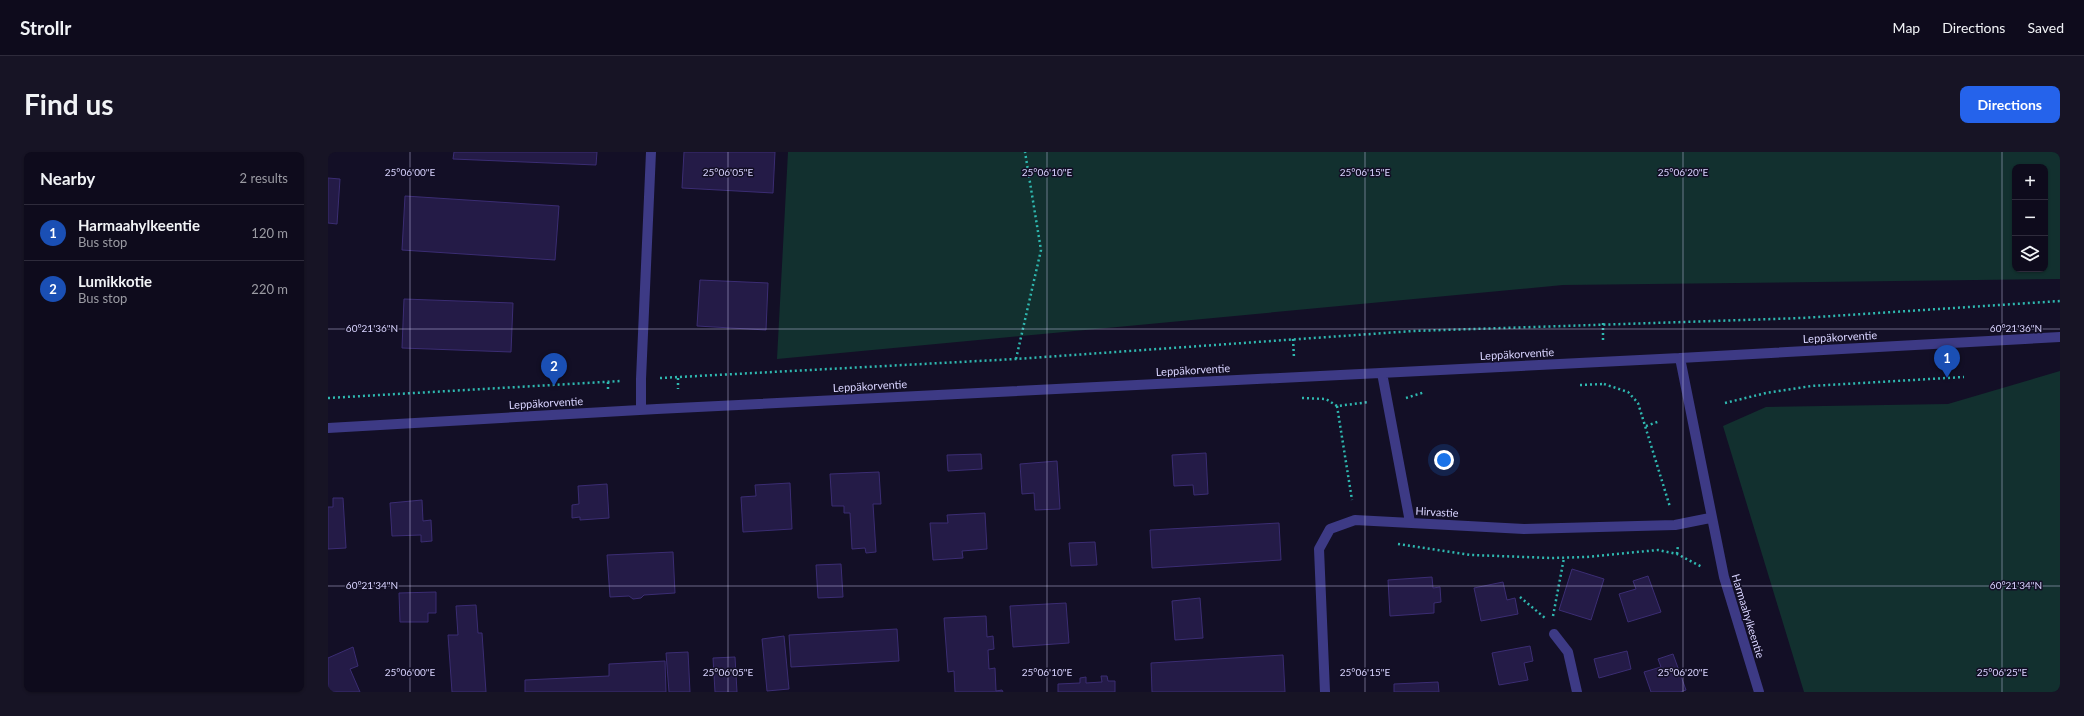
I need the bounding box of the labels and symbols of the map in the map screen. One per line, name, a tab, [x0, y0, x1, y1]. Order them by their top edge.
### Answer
text: 25°06'00"E	[385, 166, 435, 178]
text: 25°06'05"E	[703, 166, 753, 178]
text: 25°06'10"E	[1022, 166, 1072, 178]
text: 25°06'15"E	[1340, 166, 1390, 178]
text: 25°06'20"E	[1658, 166, 1708, 178]
text: 60°21'36"N	[346, 322, 398, 334]
text: 60°21'36"N	[1990, 322, 2042, 334]
street label: Leppäkorventie	[1803, 328, 1878, 345]
street label: Leppäkorventie	[1480, 345, 1555, 362]
pin: 1	[1934, 345, 1960, 378]
pin: 2	[541, 353, 567, 386]
street label: Leppäkorventie	[1156, 361, 1231, 378]
street label: Leppäkorventie	[833, 377, 908, 394]
street label: Leppäkorventie	[509, 394, 584, 411]
your location	[1434, 450, 1454, 470]
street label: Hirvastie	[1415, 504, 1459, 519]
street label: Harmaahylkeentie	[1729, 572, 1768, 660]
text: 60°21'34"N	[346, 579, 398, 591]
text: 60°21'34"N	[1990, 579, 2042, 591]
text: 25°06'00"E	[385, 666, 435, 678]
text: 25°06'05"E	[703, 666, 753, 678]
text: 25°06'10"E	[1022, 666, 1072, 678]
text: 25°06'15"E	[1340, 666, 1390, 678]
text: 25°06'20"E	[1658, 666, 1708, 678]
text: 25°06'25"E	[1977, 666, 2027, 678]

